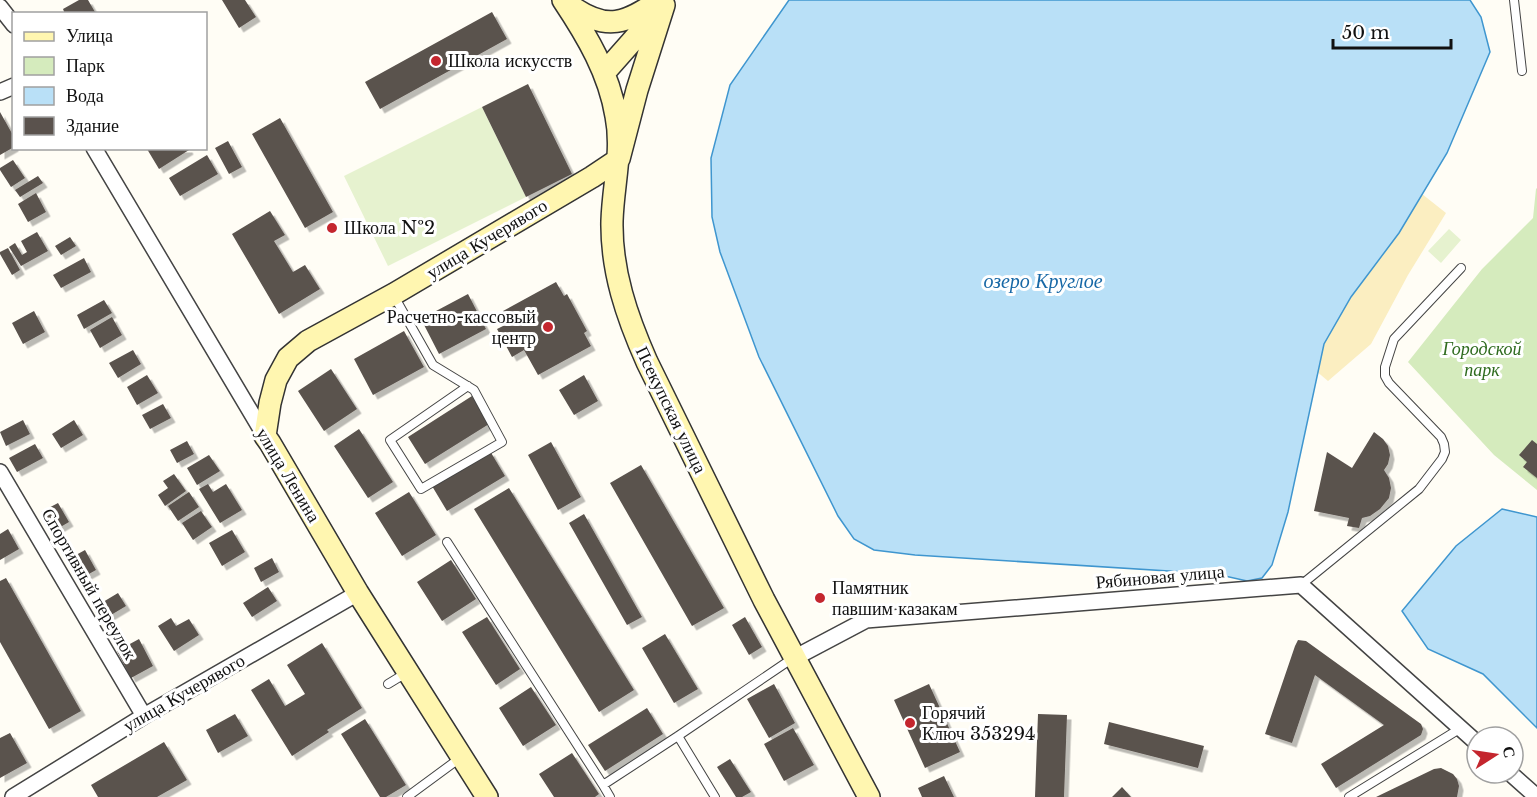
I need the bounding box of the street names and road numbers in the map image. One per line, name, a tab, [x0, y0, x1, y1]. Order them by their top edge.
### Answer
street label: улица Кучерявого	[423, 194, 551, 284]
street label: Псекупская улица	[631, 343, 711, 477]
street label: улица Ленина	[251, 424, 325, 526]
street label: Спортивный переулок	[37, 504, 141, 664]
street label: Рябиновая улица	[1095, 560, 1225, 594]
street label: улица Кучерявого	[119, 649, 249, 737]

